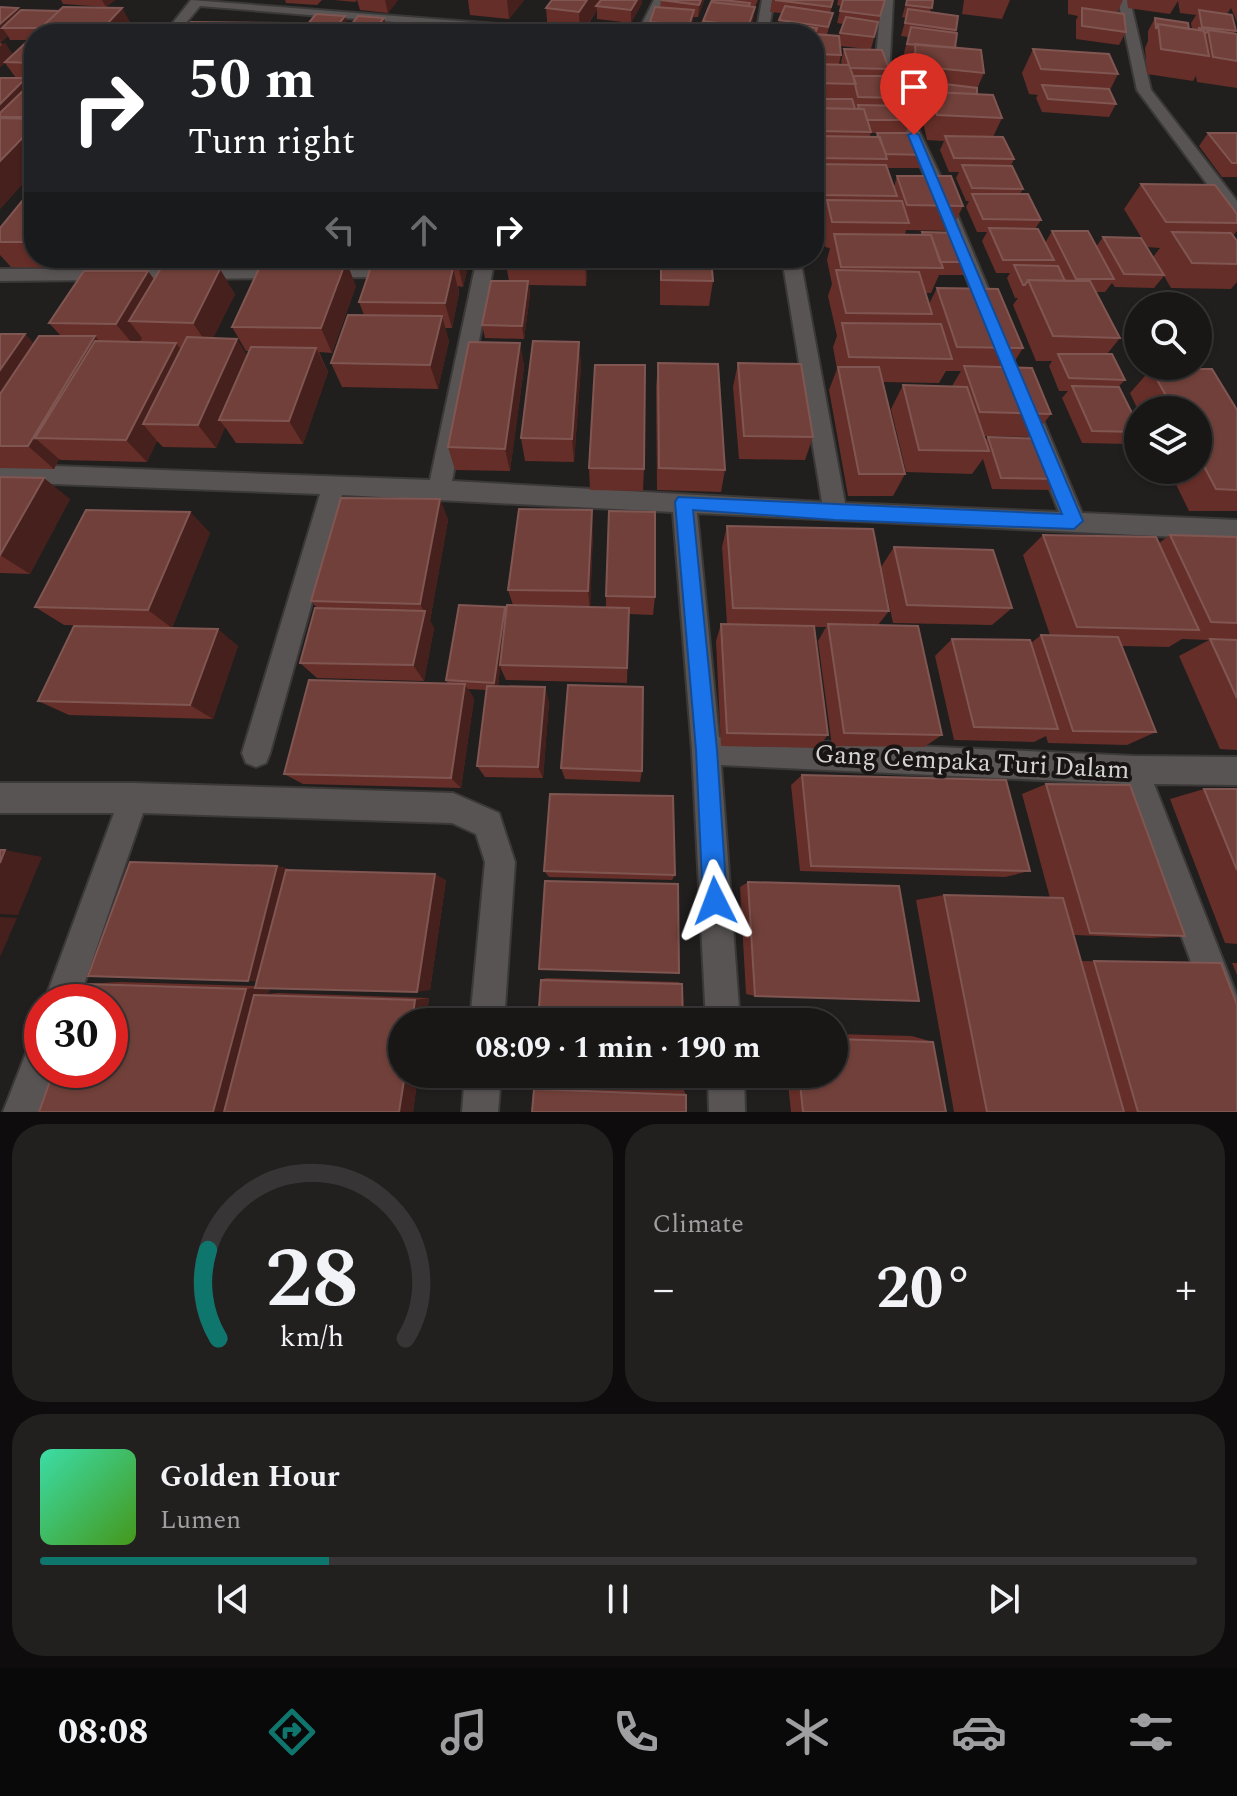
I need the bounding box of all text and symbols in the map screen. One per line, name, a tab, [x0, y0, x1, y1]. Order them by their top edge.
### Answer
text: 50 m	[188, 38, 315, 123]
pin	[880, 53, 948, 135]
icon: right	[56, 56, 160, 160]
icon: arrive	[892, 65, 936, 109]
text: Turn right	[188, 115, 355, 170]
icon: left	[318, 208, 362, 252]
icon: ahead	[402, 208, 446, 252]
icon: right	[486, 208, 530, 252]
map controls	[1124, 292, 1212, 484]
button: search	[1124, 292, 1212, 380]
button: layers	[1124, 396, 1212, 484]
street label: Gang Cempaka Turi Dalam	[814, 734, 1130, 790]
position arrow	[673, 859, 757, 943]
speed limit sign: 30	[24, 984, 128, 1088]
text: 08:09 · 1 min · 190 m	[475, 1025, 761, 1071]
text: Climate	[653, 1204, 744, 1244]
text: 28	[266, 1217, 359, 1344]
text: 20°	[876, 1243, 973, 1335]
text: −	[653, 1256, 675, 1323]
text: +	[1175, 1256, 1197, 1323]
text: km/h	[280, 1316, 344, 1359]
text: Golden Hour	[160, 1454, 340, 1500]
text: Lumen	[160, 1500, 241, 1540]
icon: previous	[211, 1577, 255, 1621]
icon: pause	[596, 1577, 640, 1621]
icon: next	[982, 1577, 1026, 1621]
icon: directions	[264, 1704, 320, 1760]
icon: music	[436, 1704, 492, 1760]
icon: phone	[608, 1704, 664, 1760]
icon: climate	[779, 1704, 835, 1760]
icon: car	[951, 1704, 1007, 1760]
icon: filters	[1123, 1704, 1179, 1760]
text: 08:08	[58, 1705, 148, 1760]

